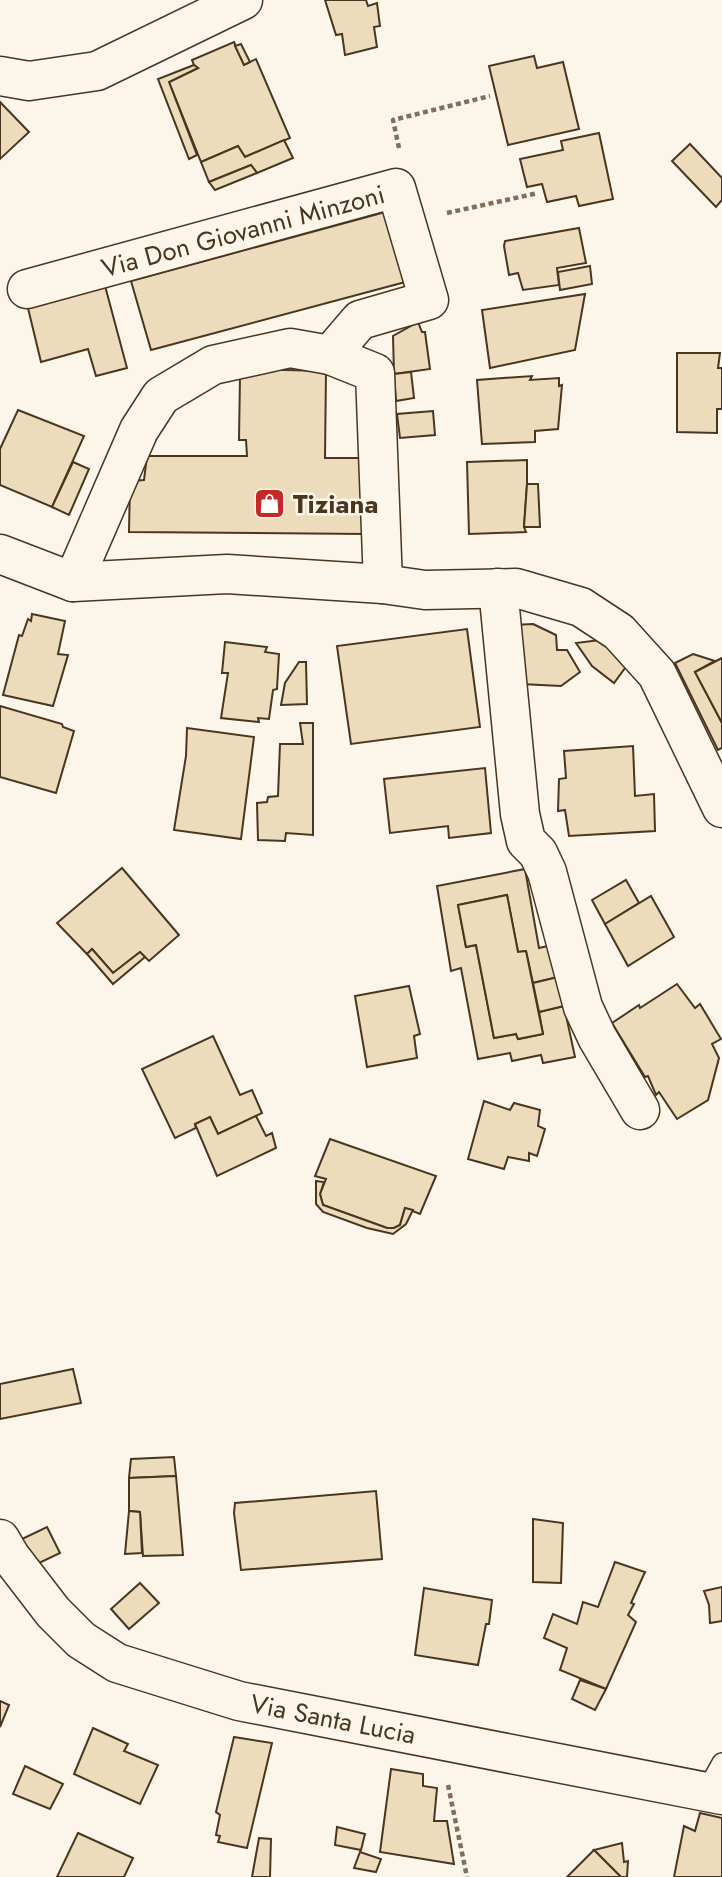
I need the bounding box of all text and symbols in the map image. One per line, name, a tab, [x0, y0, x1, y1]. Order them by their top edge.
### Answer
street label: Via Don Giovanni Minzoni	[97, 175, 389, 287]
place label: Tiziana	[293, 485, 379, 523]
shop icon: Tiziana	[253, 487, 287, 521]
street label: Via Santa Lucia	[247, 1684, 419, 1754]

